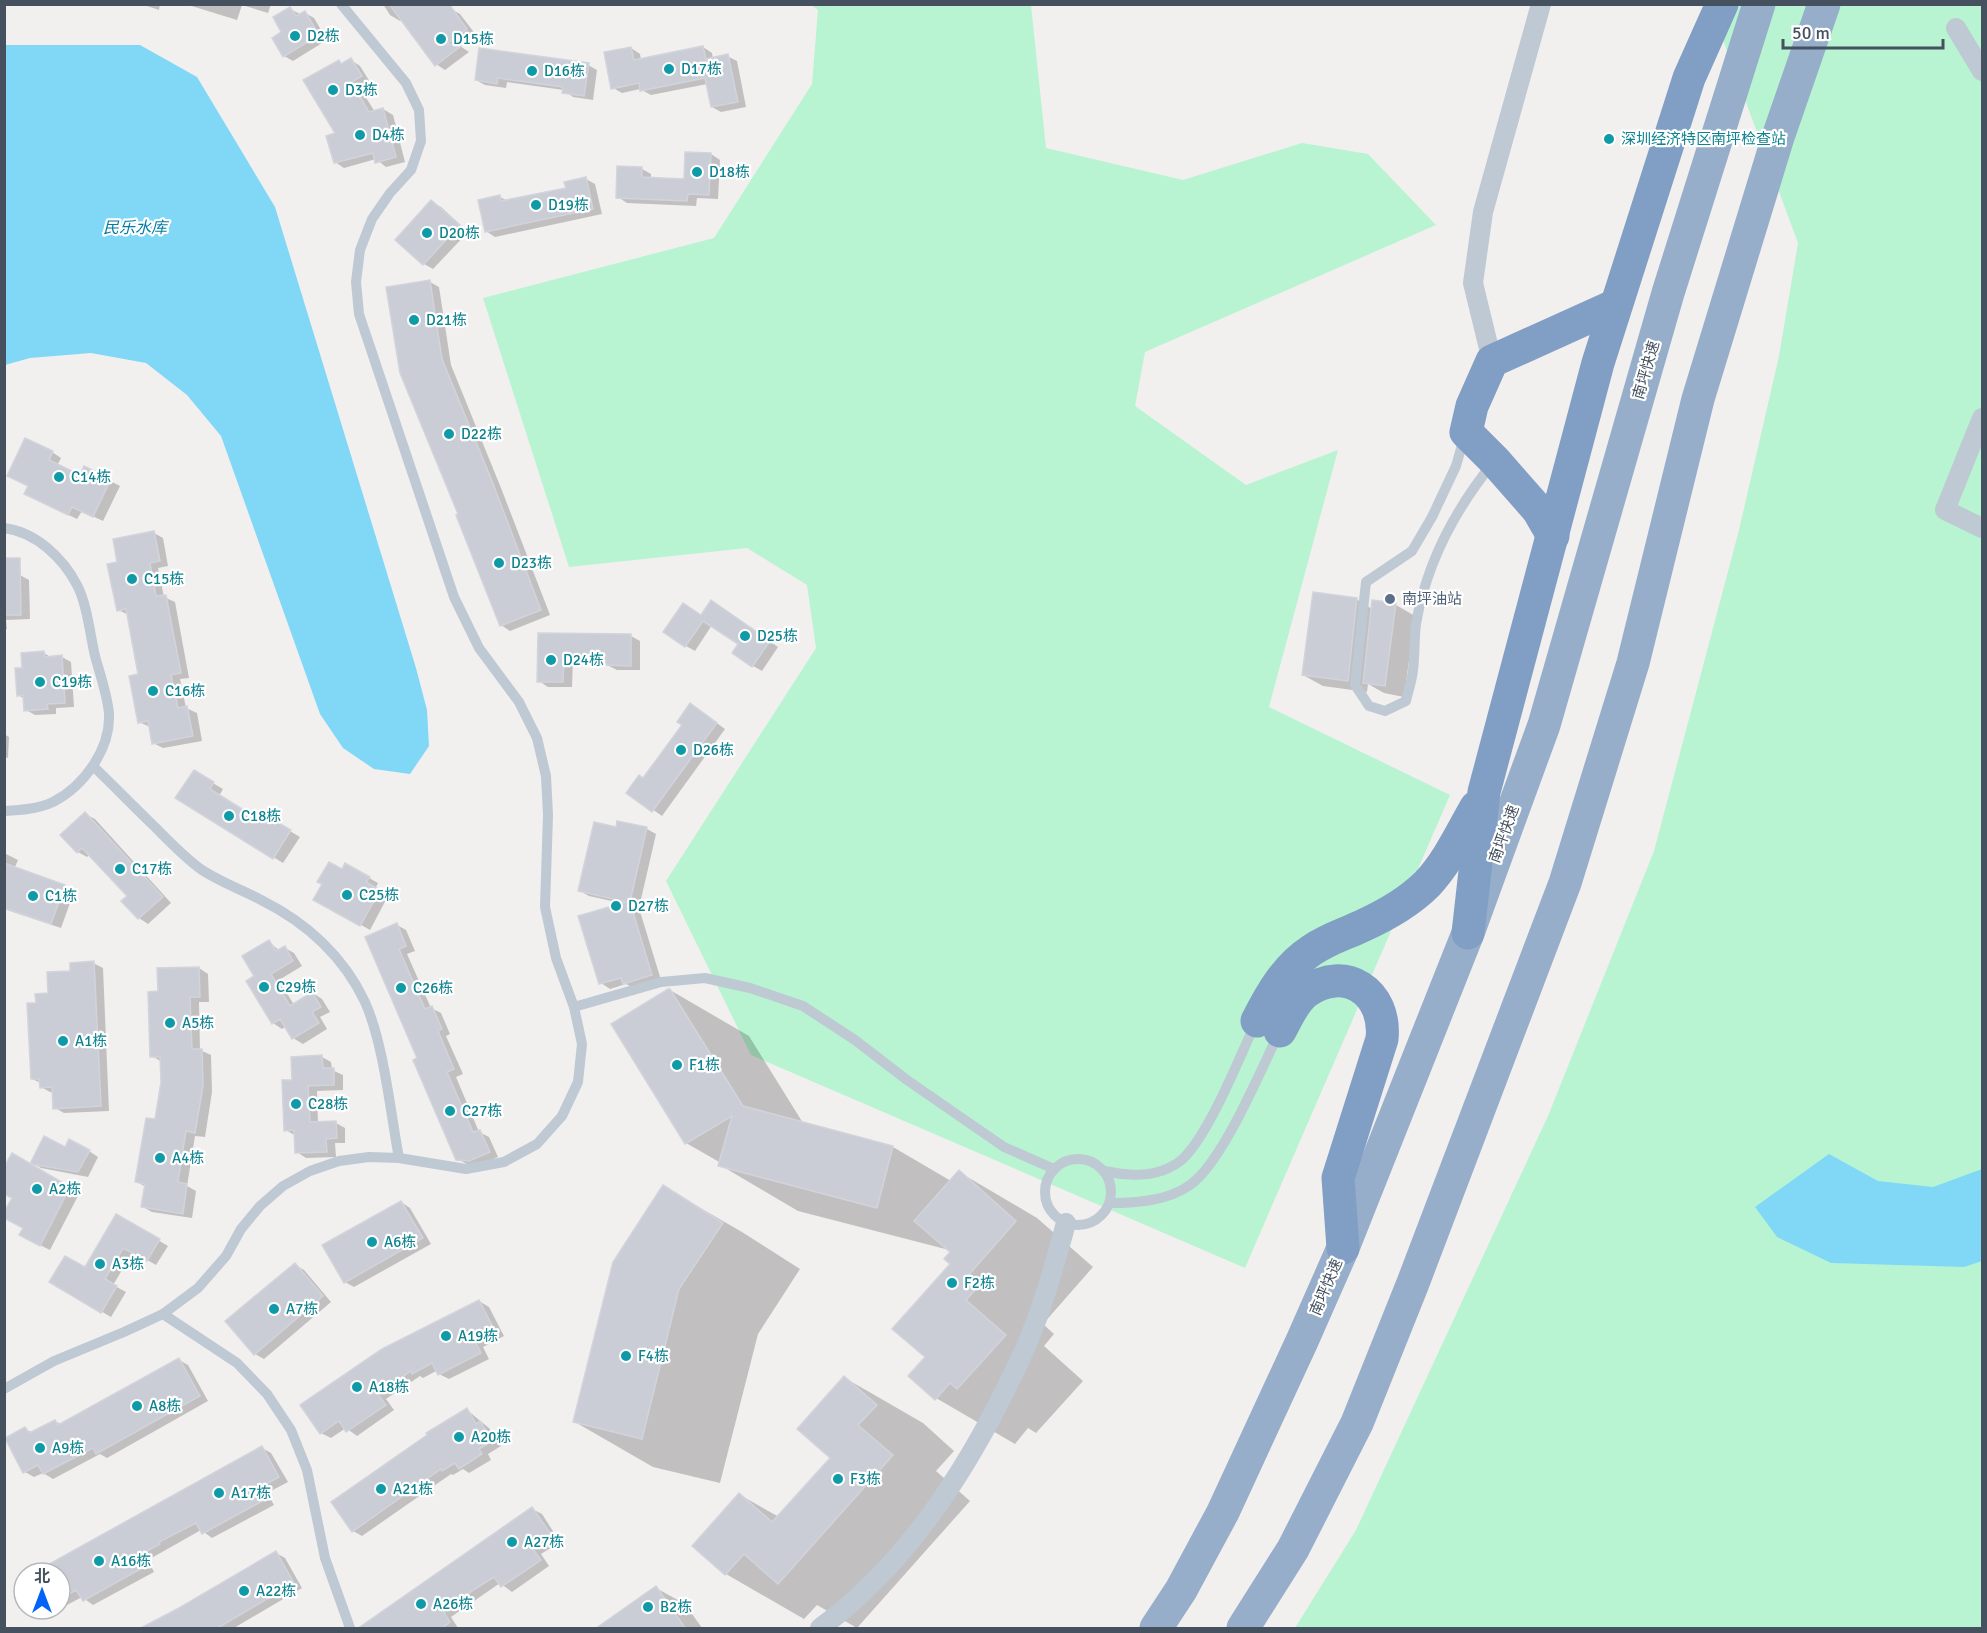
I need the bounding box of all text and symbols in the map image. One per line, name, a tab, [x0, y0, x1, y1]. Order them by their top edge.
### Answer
scale bar	[1783, 12, 1944, 50]
text: 50 m	[1792, 22, 1830, 44]
place label: D2栋	[307, 27, 340, 45]
marker: D2栋	[288, 29, 302, 43]
place label: D15栋	[453, 30, 494, 48]
marker: D15栋	[434, 32, 448, 46]
place label: D17栋	[681, 60, 722, 78]
place label: D16栋	[544, 62, 585, 80]
marker: D17栋	[662, 62, 676, 76]
marker: D16栋	[525, 64, 539, 78]
place label: D3栋	[345, 81, 378, 99]
marker: D3栋	[326, 83, 340, 97]
place label: D4栋	[372, 126, 405, 144]
marker: D4栋	[353, 128, 367, 142]
place label: 深圳经济特区南坪检查站	[1621, 130, 1786, 148]
marker: 深圳经济特区南坪检查站	[1602, 132, 1616, 146]
place label: D18栋	[709, 163, 750, 181]
marker: D18栋	[690, 165, 704, 179]
place label: D19栋	[548, 196, 589, 214]
marker: D19栋	[529, 198, 543, 212]
water label: 民乐水库	[103, 218, 170, 238]
place label: D20栋	[439, 224, 480, 242]
marker: D20栋	[420, 226, 434, 240]
place label: D21栋	[426, 311, 467, 329]
marker: D21栋	[407, 313, 421, 327]
street label: 南坪快速	[1629, 339, 1663, 401]
place label: D22栋	[461, 425, 502, 443]
marker: D22栋	[442, 427, 456, 441]
place label: C14栋	[71, 468, 111, 486]
marker: C14栋	[52, 470, 66, 484]
place label: D23栋	[511, 554, 552, 572]
marker: D23栋	[492, 556, 506, 570]
place label: C15栋	[144, 570, 184, 588]
marker: C15栋	[125, 572, 139, 586]
place label: 南坪油站	[1402, 590, 1462, 608]
marker: 南坪油站	[1383, 592, 1397, 606]
place label: D25栋	[757, 627, 798, 645]
marker: D25栋	[738, 629, 752, 643]
place label: D24栋	[563, 651, 604, 669]
marker: D24栋	[544, 653, 558, 667]
place label: C19栋	[52, 673, 92, 691]
marker: C19栋	[33, 675, 47, 689]
place label: C16栋	[165, 682, 205, 700]
marker: C16栋	[146, 684, 160, 698]
place label: D26栋	[693, 741, 734, 759]
marker: D26栋	[674, 743, 688, 757]
street label: 南坪快速	[1485, 803, 1523, 865]
place label: C18栋	[241, 807, 281, 825]
marker: C18栋	[222, 809, 236, 823]
place label: C17栋	[132, 860, 172, 878]
marker: C17栋	[113, 862, 127, 876]
place label: C25栋	[359, 886, 399, 904]
place label: C1栋	[45, 887, 77, 905]
marker: C25栋	[340, 888, 354, 902]
marker: C1栋	[26, 889, 40, 903]
place label: D27栋	[628, 897, 669, 915]
marker: D27栋	[609, 899, 623, 913]
place label: C29栋	[276, 978, 316, 996]
place label: C26栋	[413, 979, 453, 997]
marker: C29栋	[257, 980, 271, 994]
marker: C26栋	[394, 981, 408, 995]
place label: A5栋	[182, 1014, 214, 1032]
marker: A5栋	[163, 1016, 177, 1030]
place label: A1栋	[75, 1032, 107, 1050]
marker: A1栋	[56, 1034, 70, 1048]
place label: F1栋	[689, 1056, 720, 1074]
marker: F1栋	[670, 1058, 684, 1072]
place label: C28栋	[308, 1095, 348, 1113]
marker: C28栋	[289, 1097, 303, 1111]
place label: C27栋	[462, 1102, 502, 1120]
marker: C27栋	[443, 1104, 457, 1118]
place label: A4栋	[172, 1149, 204, 1167]
marker: A4栋	[153, 1151, 167, 1165]
place label: A2栋	[49, 1180, 81, 1198]
marker: A2栋	[30, 1182, 44, 1196]
place label: A6栋	[384, 1233, 416, 1251]
marker: A6栋	[365, 1235, 379, 1249]
place label: A3栋	[112, 1255, 144, 1273]
street label: 南坪快速	[1306, 1256, 1346, 1318]
marker: A3栋	[93, 1257, 107, 1271]
place label: F2栋	[964, 1274, 995, 1292]
marker: F2栋	[945, 1276, 959, 1290]
place label: A7栋	[286, 1300, 318, 1318]
marker: A7栋	[267, 1302, 281, 1316]
place label: A19栋	[458, 1327, 498, 1345]
marker: A19栋	[439, 1329, 453, 1343]
place label: F4栋	[638, 1347, 669, 1365]
marker: F4栋	[619, 1349, 633, 1363]
place label: A18栋	[369, 1378, 409, 1396]
marker: A18栋	[350, 1380, 364, 1394]
place label: A8栋	[149, 1397, 181, 1415]
marker: A8栋	[130, 1399, 144, 1413]
place label: A20栋	[471, 1428, 511, 1446]
marker: A20栋	[452, 1430, 466, 1444]
place label: A9栋	[52, 1439, 84, 1457]
marker: A9栋	[33, 1441, 47, 1455]
place label: F3栋	[850, 1470, 881, 1488]
marker: F3栋	[831, 1472, 845, 1486]
place label: A21栋	[393, 1480, 433, 1498]
marker: A21栋	[374, 1482, 388, 1496]
place label: A17栋	[231, 1484, 271, 1502]
marker: A17栋	[212, 1486, 226, 1500]
place label: A27栋	[524, 1533, 564, 1551]
marker: A27栋	[505, 1535, 519, 1549]
place label: A16栋	[111, 1552, 151, 1570]
marker: A16栋	[92, 1554, 106, 1568]
north arrow	[12, 1561, 72, 1621]
text: 北	[34, 1567, 50, 1587]
place label: A22栋	[256, 1582, 296, 1600]
marker: A22栋	[237, 1584, 251, 1598]
place label: A26栋	[433, 1595, 473, 1613]
marker: A26栋	[414, 1597, 428, 1611]
place label: B2栋	[660, 1598, 692, 1616]
marker: B2栋	[641, 1600, 655, 1614]

